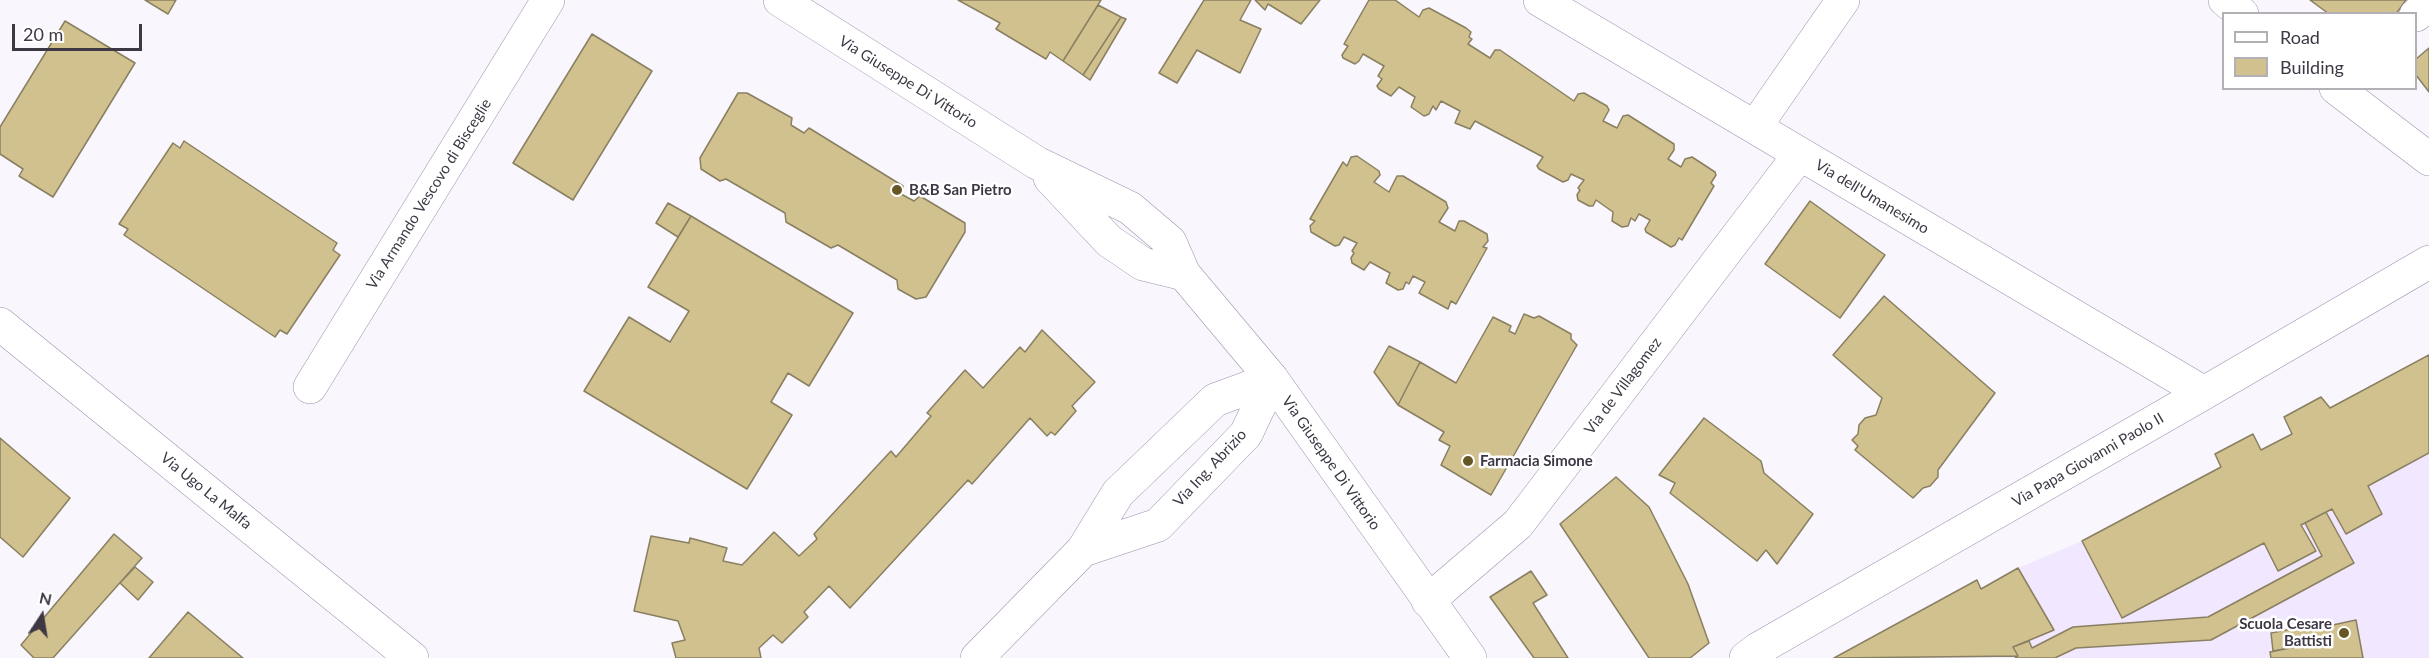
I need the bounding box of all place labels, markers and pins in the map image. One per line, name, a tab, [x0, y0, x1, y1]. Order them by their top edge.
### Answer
place label: B&B San Pietro	[909, 181, 1012, 199]
marker: B&B San Pietro	[890, 183, 904, 197]
place label: Farmacia Simone	[1480, 452, 1593, 470]
marker: Farmacia Simone	[1461, 454, 1475, 468]
place label: Scuola Cesare Battisti	[2239, 615, 2332, 650]
marker: Scuola Cesare Battisti	[2337, 626, 2351, 640]

